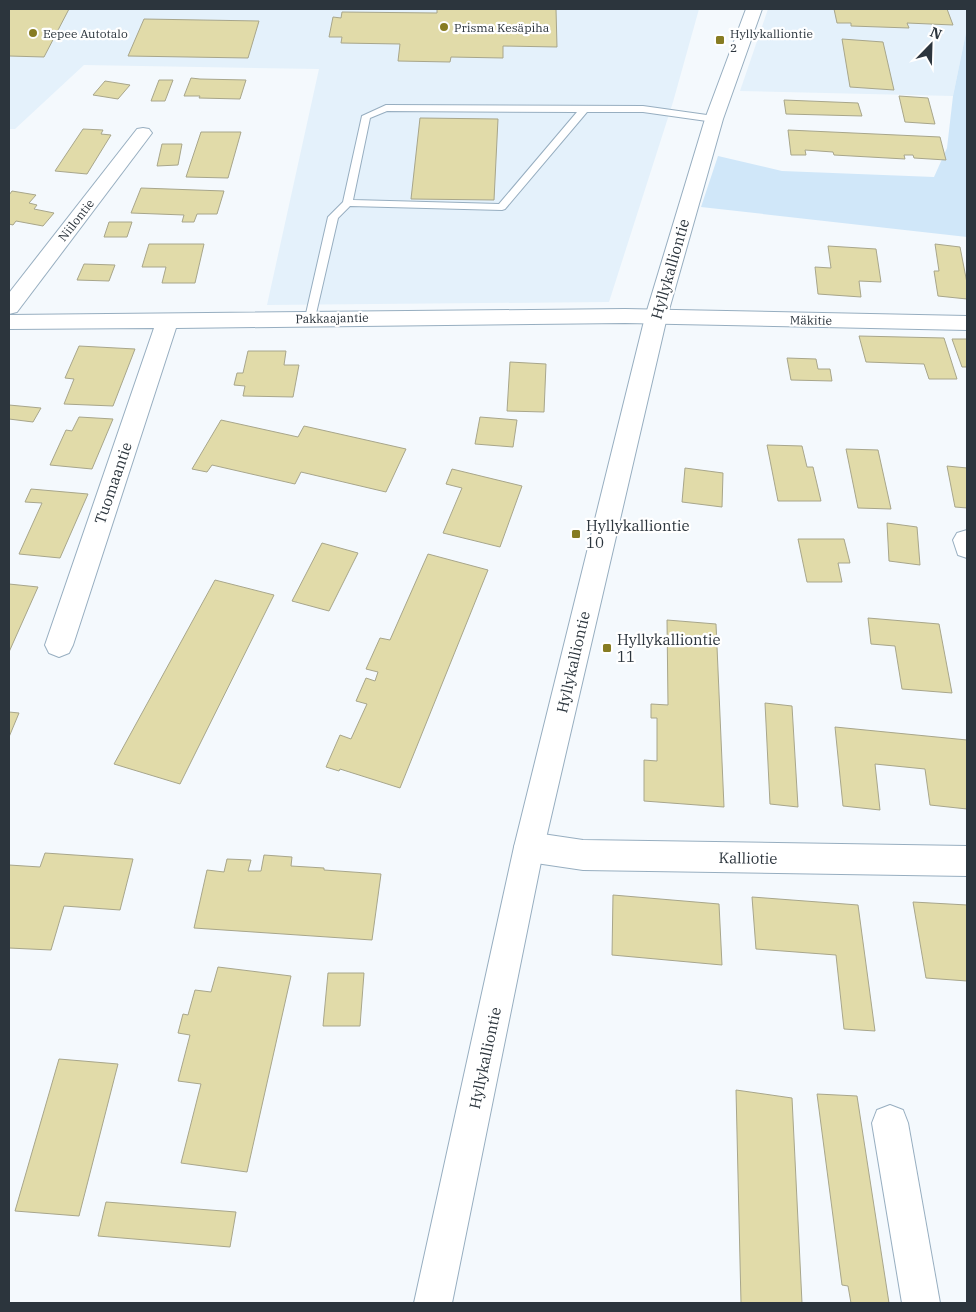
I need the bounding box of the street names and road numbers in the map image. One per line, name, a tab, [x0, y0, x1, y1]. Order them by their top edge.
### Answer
street label: Niilontie	[55, 196, 97, 244]
street label: Hyllykalliontie	[647, 217, 693, 321]
street label: Pakkaajantie	[295, 310, 369, 326]
street label: Mäkitie	[790, 312, 832, 328]
street label: Tuomaantie	[90, 439, 136, 527]
street label: Hyllykalliontie	[552, 609, 594, 715]
street label: Kalliotie	[718, 848, 778, 868]
street label: Hyllykalliontie	[465, 1005, 505, 1111]

